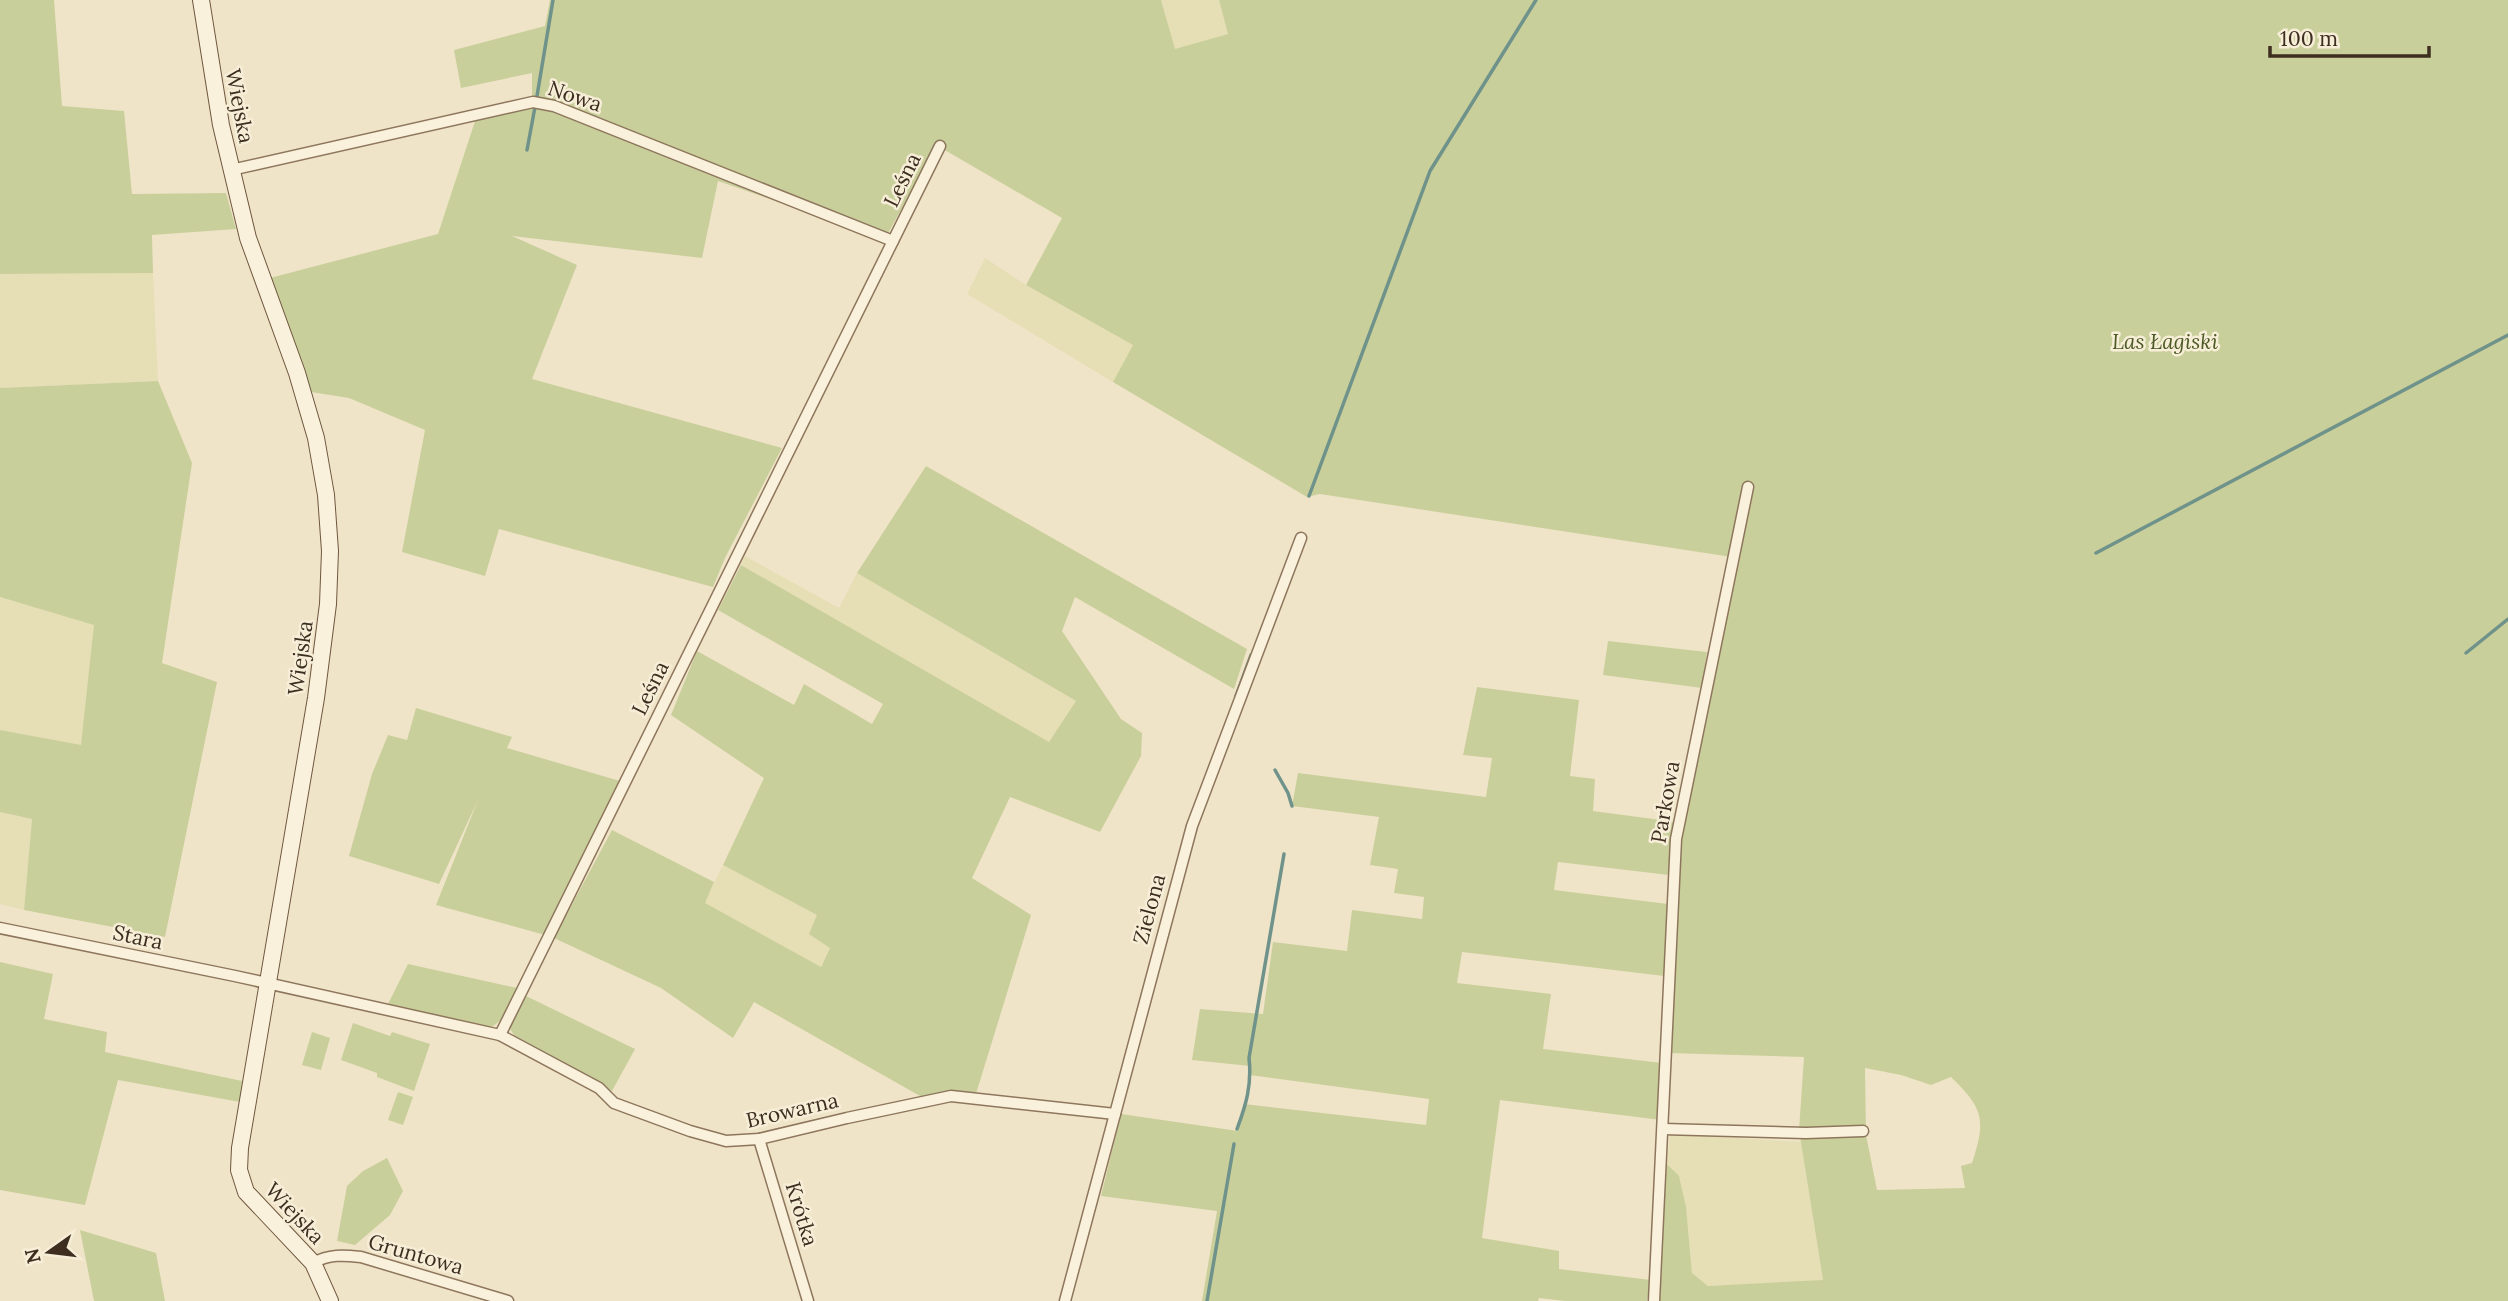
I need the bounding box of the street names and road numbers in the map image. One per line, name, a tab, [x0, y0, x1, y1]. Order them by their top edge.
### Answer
street label: Wiejska	[220, 67, 260, 146]
street label: Nowa	[544, 74, 606, 118]
street label: Leśna	[877, 148, 927, 211]
street label: Wiejska	[281, 619, 319, 697]
street label: Leśna	[625, 656, 675, 719]
street label: Parkowa	[1644, 759, 1686, 845]
street label: Zielona	[1127, 871, 1171, 947]
street label: Stara	[110, 919, 166, 955]
street label: Browarna	[743, 1086, 841, 1134]
street label: Wiejska	[260, 1176, 331, 1250]
street label: Krótka	[779, 1179, 825, 1250]
street label: Gruntowa	[365, 1228, 467, 1281]

